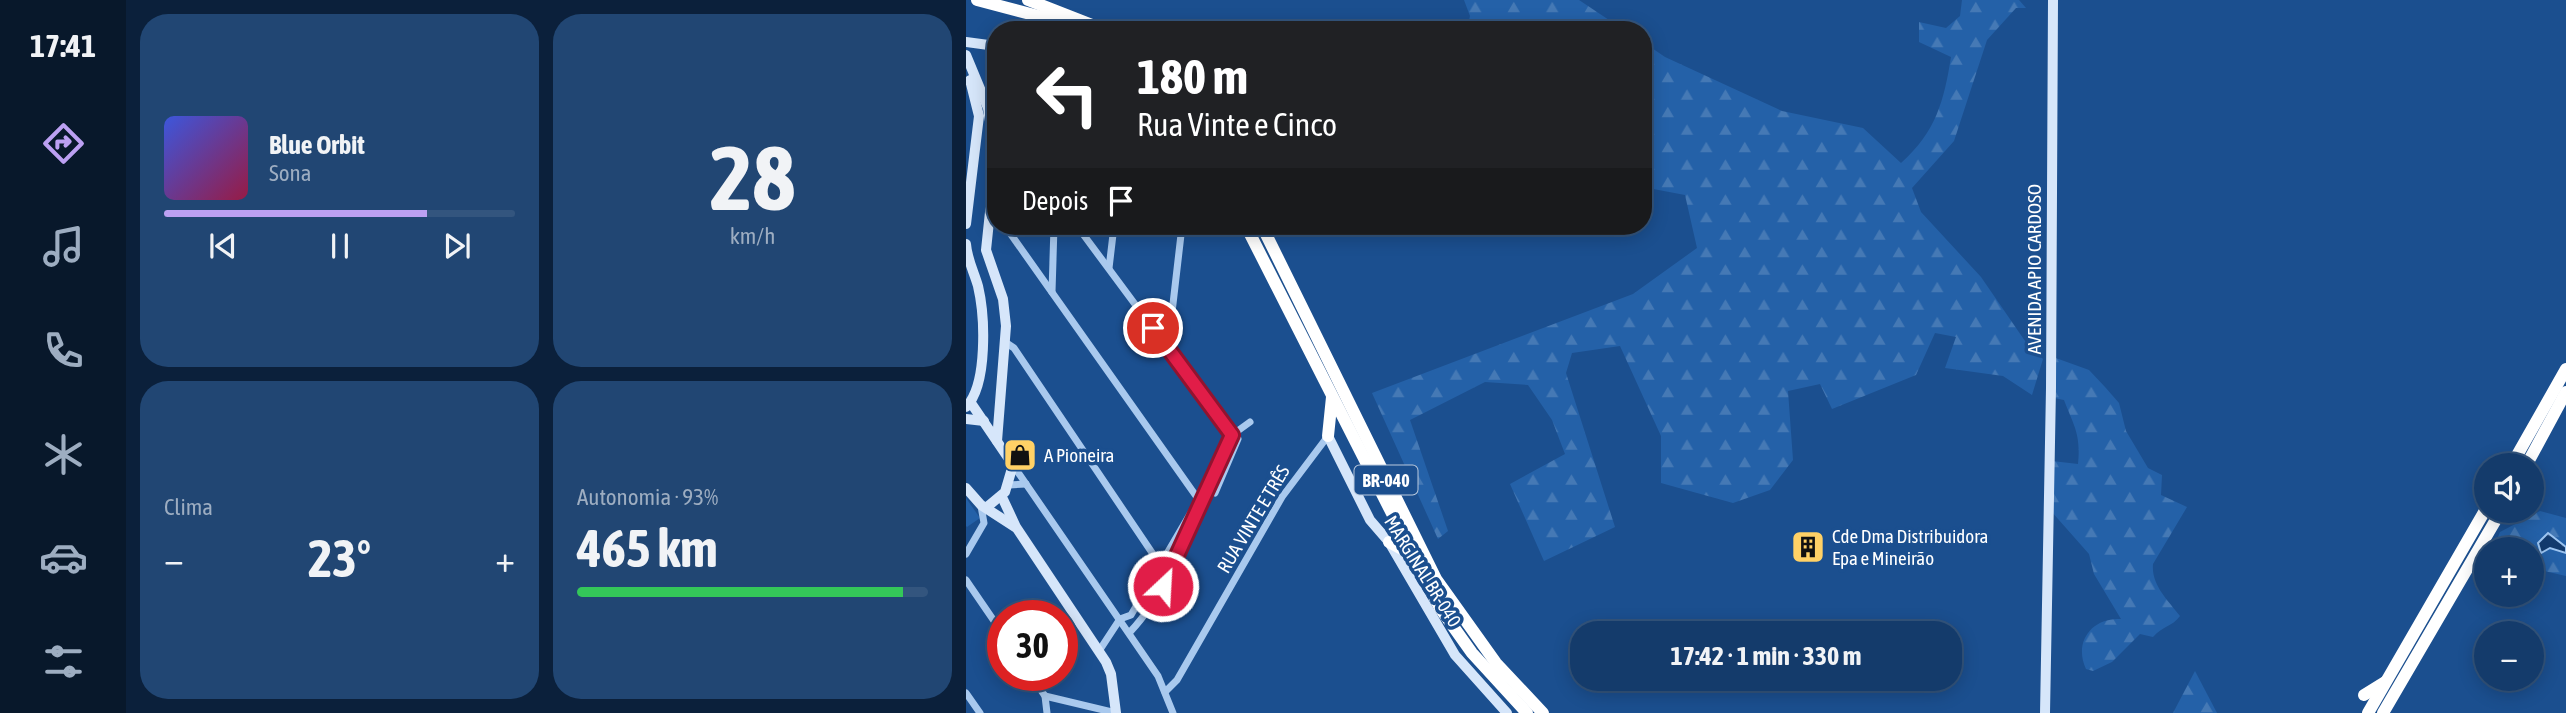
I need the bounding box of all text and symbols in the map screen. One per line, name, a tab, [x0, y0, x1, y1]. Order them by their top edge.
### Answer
text: 17:41	[30, 27, 96, 64]
text: 180 m	[1137, 48, 1248, 104]
icon: left	[1022, 49, 1113, 140]
text: Rua Vinte e Cinco	[1137, 106, 1337, 143]
icon: directions	[39, 119, 88, 168]
text: 28	[710, 125, 795, 229]
text: Blue Orbit	[269, 130, 365, 160]
text: Sona	[269, 160, 311, 186]
icon: arrive	[1102, 182, 1140, 220]
street label: AVENIDA APIO CARDOSO	[2023, 184, 2045, 354]
text: Depois	[1022, 186, 1088, 216]
icon: music	[39, 222, 88, 271]
text: km/h	[730, 223, 775, 249]
icon: previous	[204, 227, 242, 265]
icon: pause	[321, 227, 359, 265]
icon: next	[438, 227, 476, 265]
pin	[1123, 298, 1183, 358]
icon: arrive	[1134, 309, 1172, 347]
icon: phone	[39, 326, 88, 375]
icon: climate	[39, 430, 88, 479]
shop icon: A Pioneira	[1001, 436, 1039, 474]
place label: A Pioneira	[1044, 444, 1114, 466]
map controls	[2474, 453, 2544, 691]
button: sound	[2474, 453, 2544, 523]
street label: RUA VINTE E TRÊS	[1212, 461, 1294, 577]
road number: BR-040	[1354, 466, 1418, 494]
text: Autonomia · 93%	[577, 484, 718, 510]
text: Clima	[164, 494, 213, 520]
street label: MARGINAL BR-040	[1380, 511, 1466, 631]
text: 465 km	[577, 518, 718, 578]
place label: Cde Dma Distribuidora Epa e Mineirão	[1832, 525, 1988, 569]
text: 23°	[308, 528, 371, 588]
building icon: Cde Dma Distribuidora Epa e Mineirão	[1789, 528, 1827, 566]
icon: car	[39, 533, 88, 582]
text: −	[164, 537, 184, 580]
text: +	[495, 537, 515, 580]
button: +	[2474, 537, 2544, 607]
position arrow	[1126, 549, 1200, 623]
speed limit sign: 30	[987, 600, 1078, 691]
button: −	[2474, 621, 2544, 691]
icon: filters	[39, 637, 88, 686]
text: 17:42 · 1 min · 330 m	[1671, 641, 1861, 671]

